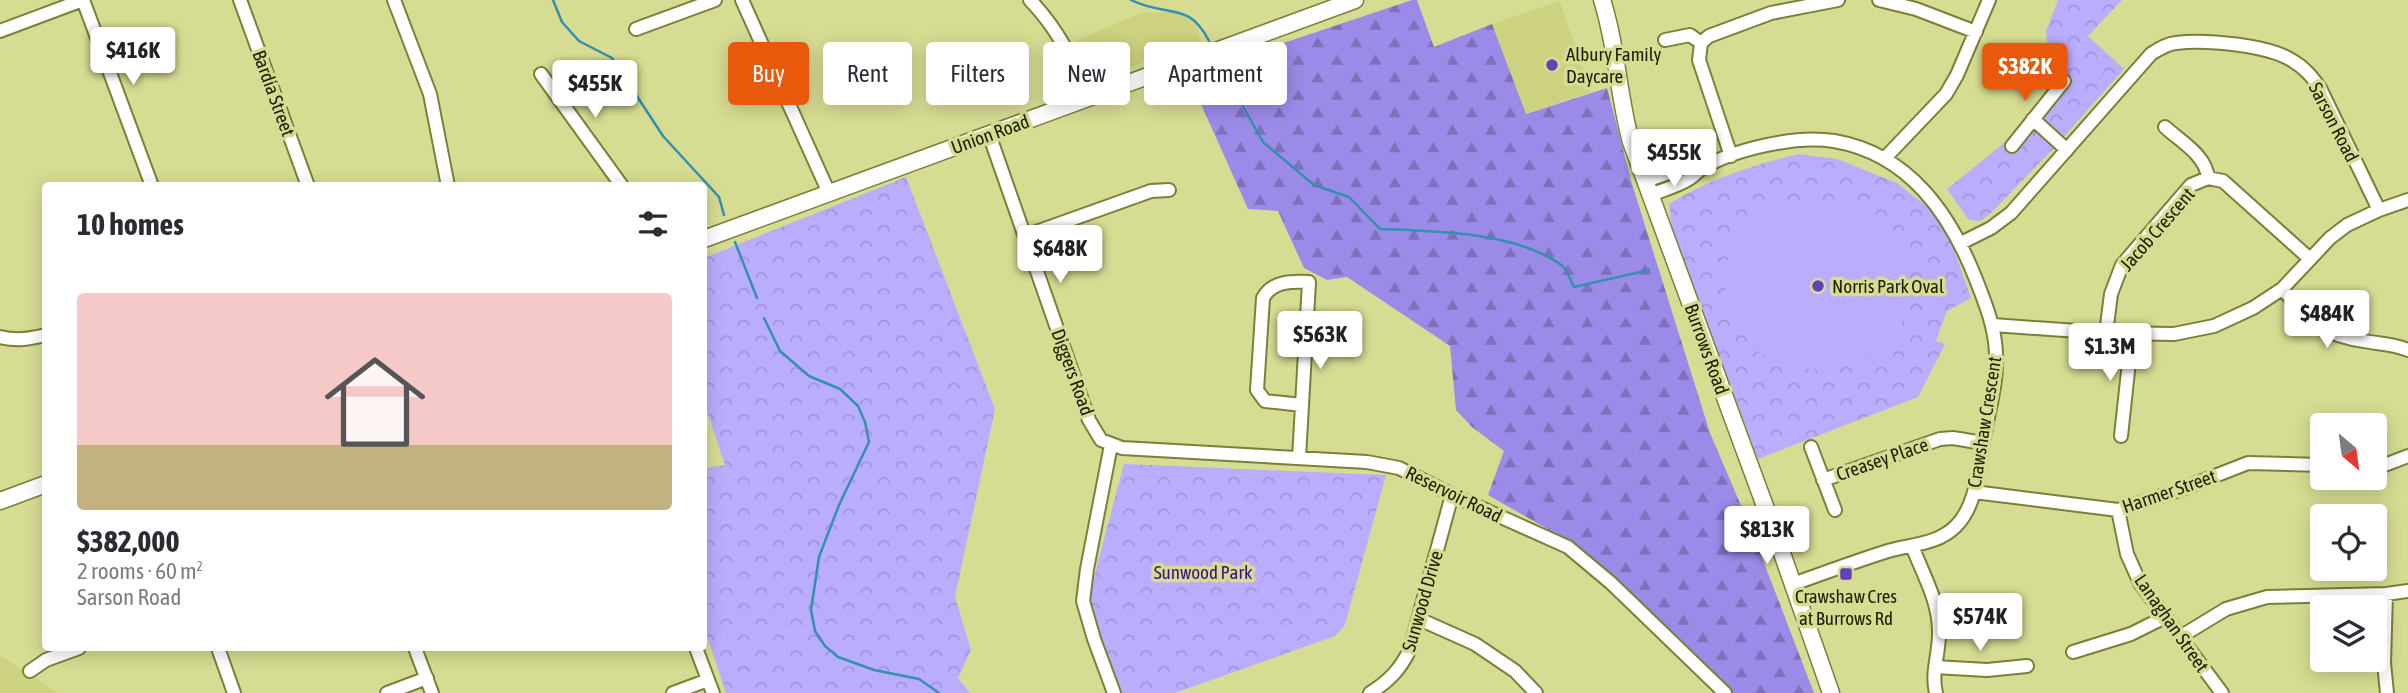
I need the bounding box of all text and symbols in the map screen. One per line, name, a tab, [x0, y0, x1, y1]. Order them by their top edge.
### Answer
pin: $416K	[84, 28, 182, 87]
text: $416K	[106, 37, 160, 63]
chip: Buy	[728, 42, 809, 105]
chip: Rent	[823, 42, 912, 105]
chip: Filters	[926, 42, 1029, 105]
chip: New	[1043, 42, 1130, 105]
chip: Apartment	[1144, 42, 1287, 105]
place label: Albury Family Daycare	[1566, 43, 1662, 87]
pin: $382K	[1976, 43, 2074, 103]
street label: Bardia Street	[248, 47, 300, 139]
text: $382K	[1998, 53, 2052, 79]
marker: Albury Family Daycare	[1544, 57, 1560, 73]
pin: $455K	[546, 60, 644, 120]
text: $455K	[568, 70, 622, 96]
street label: Sarson Road	[2305, 79, 2363, 165]
street label: Union Road	[948, 110, 1032, 158]
pin: $455K	[1625, 130, 1723, 189]
text: $455K	[1647, 139, 1701, 165]
street label: Jacob Crescent	[2115, 183, 2199, 275]
icon: filters	[634, 205, 672, 243]
text: 10 homes	[77, 207, 184, 241]
pin: $648K	[1011, 226, 1109, 285]
text: $648K	[1033, 235, 1087, 261]
place label: Norris Park Oval	[1832, 275, 1944, 297]
marker: Norris Park Oval	[1810, 278, 1826, 294]
pin: $484K	[2278, 290, 2376, 350]
text: $484K	[2300, 300, 2354, 326]
street label: Burrows Road	[1680, 301, 1734, 397]
pin: $563K	[1271, 312, 1369, 371]
text: $563K	[1293, 321, 1347, 347]
pin: $1.3M	[2061, 324, 2159, 383]
street label: Diggers Road	[1047, 326, 1099, 418]
text: $1.3M	[2085, 333, 2135, 359]
icon: home	[312, 339, 438, 465]
street label: Crawshaw Crescent	[1963, 355, 2005, 489]
north arrow	[2310, 413, 2387, 490]
map controls	[2310, 413, 2387, 672]
street label: Creasey Place	[1833, 433, 1931, 485]
street label: Reservoir Road	[1402, 461, 1506, 527]
street label: Harmer Street	[2119, 465, 2219, 517]
button: locate	[2310, 504, 2387, 581]
pin: $813K	[1718, 506, 1816, 566]
text: $813K	[1740, 516, 1794, 542]
text: $382,000	[77, 524, 180, 558]
street label: Sunwood Drive	[1397, 548, 1447, 654]
text: 2 rooms · 60 m²	[77, 558, 203, 584]
park label: Sunwood Park	[1154, 561, 1253, 583]
marker: Crawshaw Cres at Burrows Rd	[1838, 566, 1854, 582]
street label: Lanaghan Street	[2130, 570, 2214, 676]
text: Sarson Road	[77, 584, 181, 610]
place label: Crawshaw Cres at Burrows Rd	[1795, 585, 1897, 629]
pin: $574K	[1931, 594, 2029, 653]
button: layers	[2310, 595, 2387, 672]
text: $574K	[1953, 603, 2007, 629]

